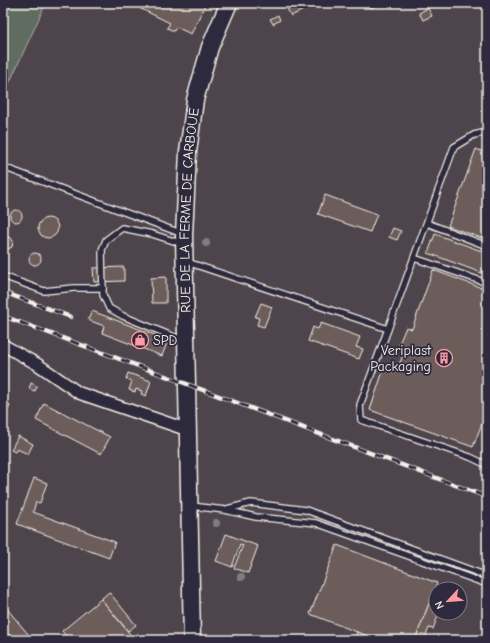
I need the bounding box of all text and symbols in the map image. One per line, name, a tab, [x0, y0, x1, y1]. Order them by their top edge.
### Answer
street label: RUE DE LA FERME DE CARBOUÉ	[176, 107, 203, 313]
shop icon: SPD	[130, 330, 150, 350]
place label: SPD	[153, 332, 178, 349]
place label: Veriplast Packaging	[370, 342, 432, 375]
building icon: Veriplast Packaging	[434, 348, 454, 368]
north arrow	[428, 581, 468, 621]
text: N	[432, 599, 447, 611]

